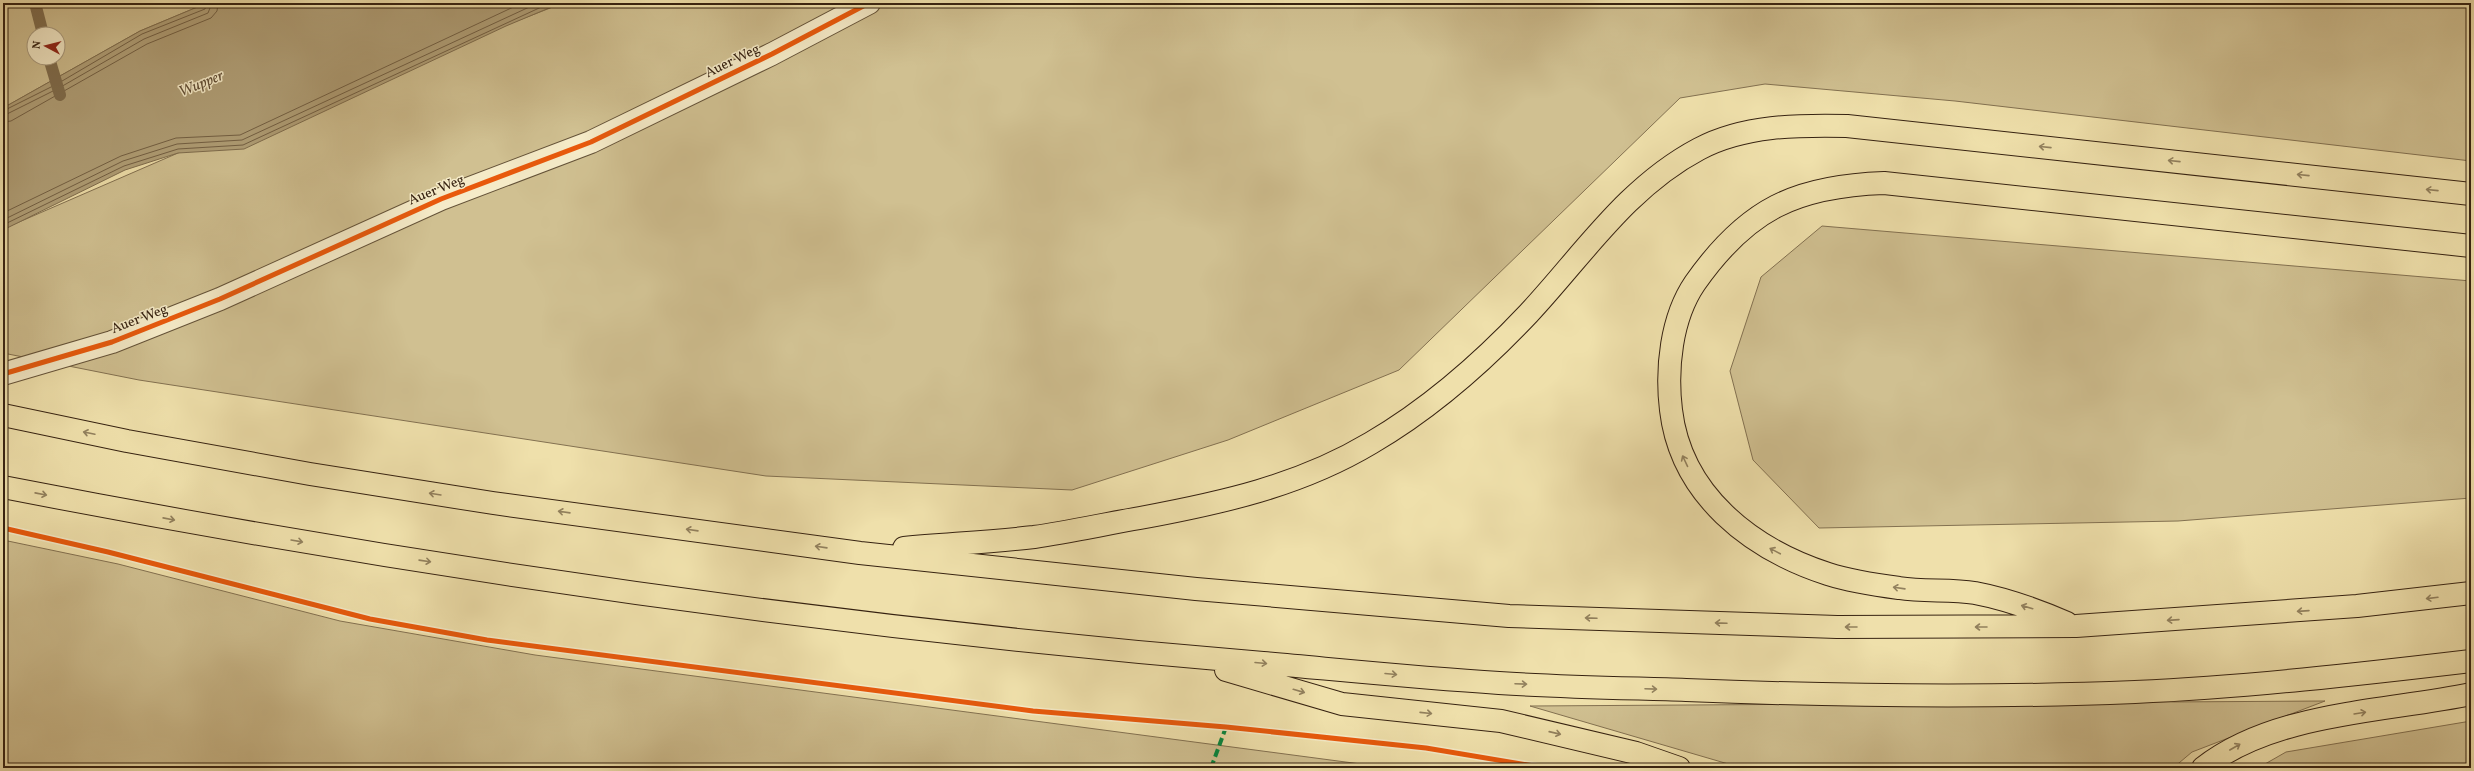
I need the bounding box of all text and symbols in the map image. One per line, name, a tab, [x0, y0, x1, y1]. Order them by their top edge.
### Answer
north arrow	[26, 26, 66, 66]
text: N	[30, 40, 45, 50]
street label: Auer Weg	[702, 40, 763, 83]
water label: Wupper	[176, 66, 228, 103]
one-way arrow	[2039, 143, 2052, 151]
one-way arrow	[2168, 157, 2181, 165]
street label: Auer Weg	[406, 171, 468, 210]
one-way arrow	[2297, 172, 2310, 179]
one-way arrow	[2426, 186, 2439, 194]
street label: Auer Weg	[109, 300, 171, 339]
one-way arrow	[83, 429, 96, 437]
one-way arrow	[1681, 455, 1688, 467]
one-way arrow	[429, 490, 442, 498]
one-way arrow	[34, 491, 47, 499]
one-way arrow	[557, 508, 570, 516]
one-way arrow	[162, 515, 175, 523]
one-way arrow	[686, 526, 699, 534]
one-way arrow	[290, 537, 303, 545]
one-way arrow	[815, 543, 828, 551]
one-way arrow	[1769, 547, 1781, 555]
one-way arrow	[419, 557, 432, 565]
one-way arrow	[1892, 584, 1905, 592]
one-way arrow	[2426, 594, 2439, 602]
one-way arrow	[2020, 602, 2033, 610]
one-way arrow	[2297, 607, 2310, 614]
one-way arrow	[1585, 615, 1598, 622]
one-way arrow	[2167, 617, 2180, 624]
one-way arrow	[1715, 619, 1728, 626]
one-way arrow	[1845, 623, 1858, 631]
one-way arrow	[1975, 623, 1988, 631]
one-way arrow	[1254, 659, 1267, 667]
one-way arrow	[1384, 670, 1397, 677]
one-way arrow	[1514, 680, 1527, 688]
one-way arrow	[1644, 685, 1657, 692]
one-way arrow	[1292, 688, 1305, 695]
one-way arrow	[1419, 709, 1432, 716]
one-way arrow	[2353, 709, 2366, 717]
one-way arrow	[1548, 730, 1561, 738]
one-way arrow	[2229, 742, 2241, 750]

